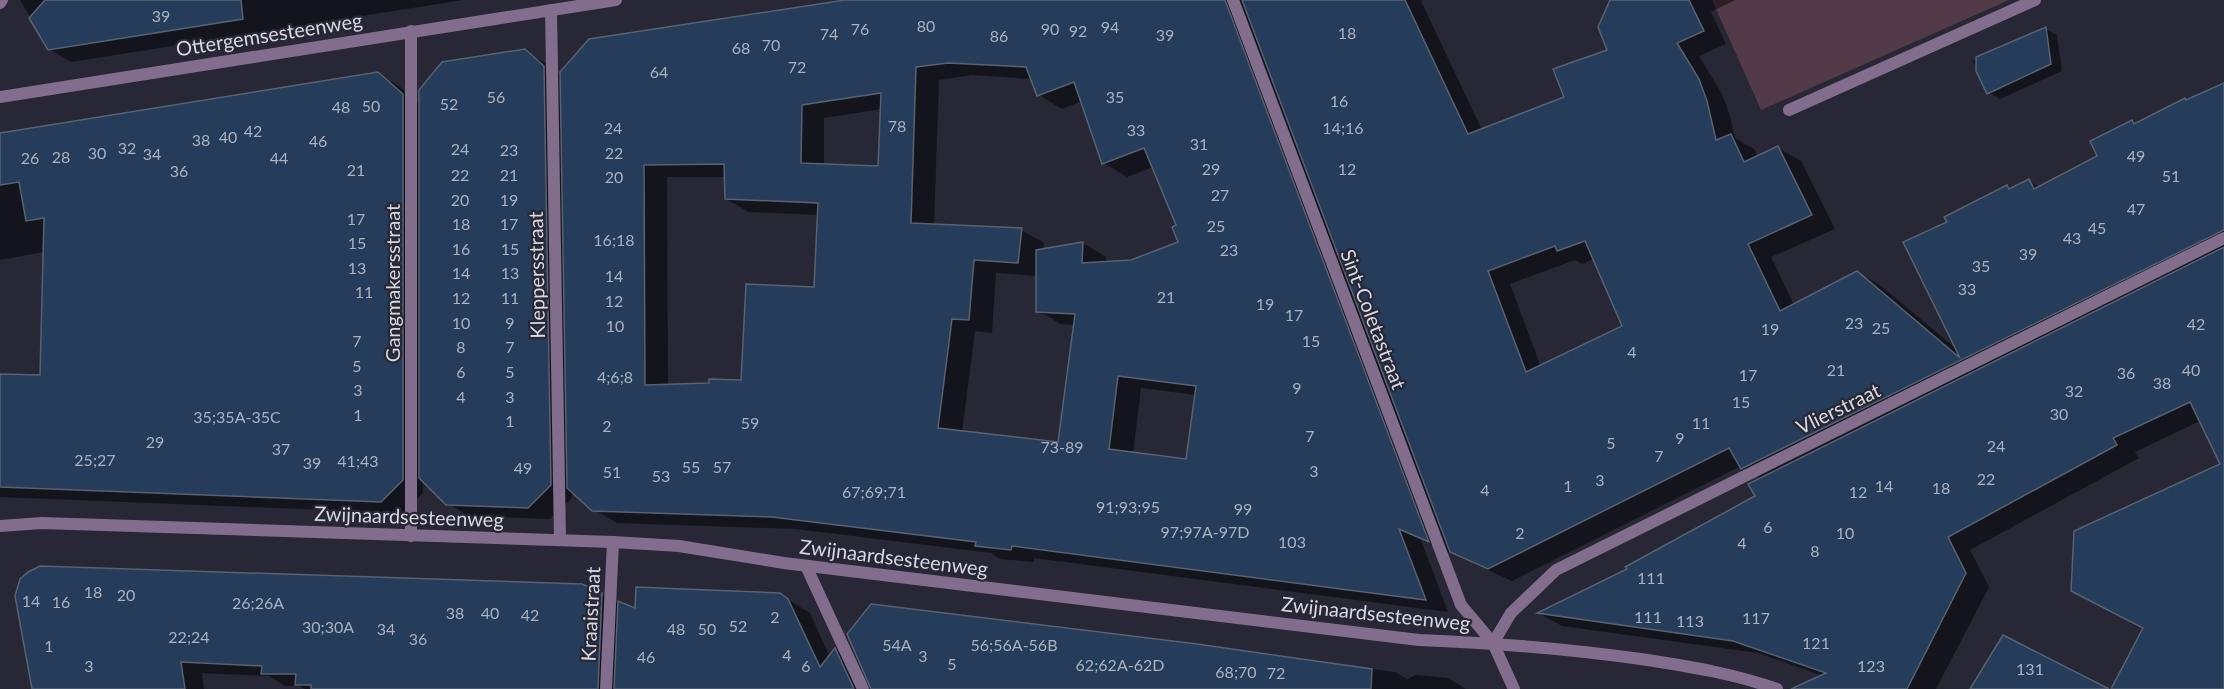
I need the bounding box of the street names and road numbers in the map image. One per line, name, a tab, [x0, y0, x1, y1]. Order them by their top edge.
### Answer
street label: Ottergemsesteenweg	[174, 7, 364, 61]
street label: Gangmakersstraat	[380, 204, 404, 362]
street label: Kleppersstraat	[523, 211, 549, 339]
street label: Sint-Coletastraat	[1336, 246, 1412, 392]
street label: Vlierstraat	[1792, 377, 1884, 439]
street label: Zwijnaardsesteenweg	[314, 501, 504, 531]
street label: Zwijnaardsesteenweg	[798, 534, 990, 580]
street label: Kraaistraat	[576, 566, 604, 662]
street label: Zwijnaardsesteenweg	[1280, 591, 1472, 635]

